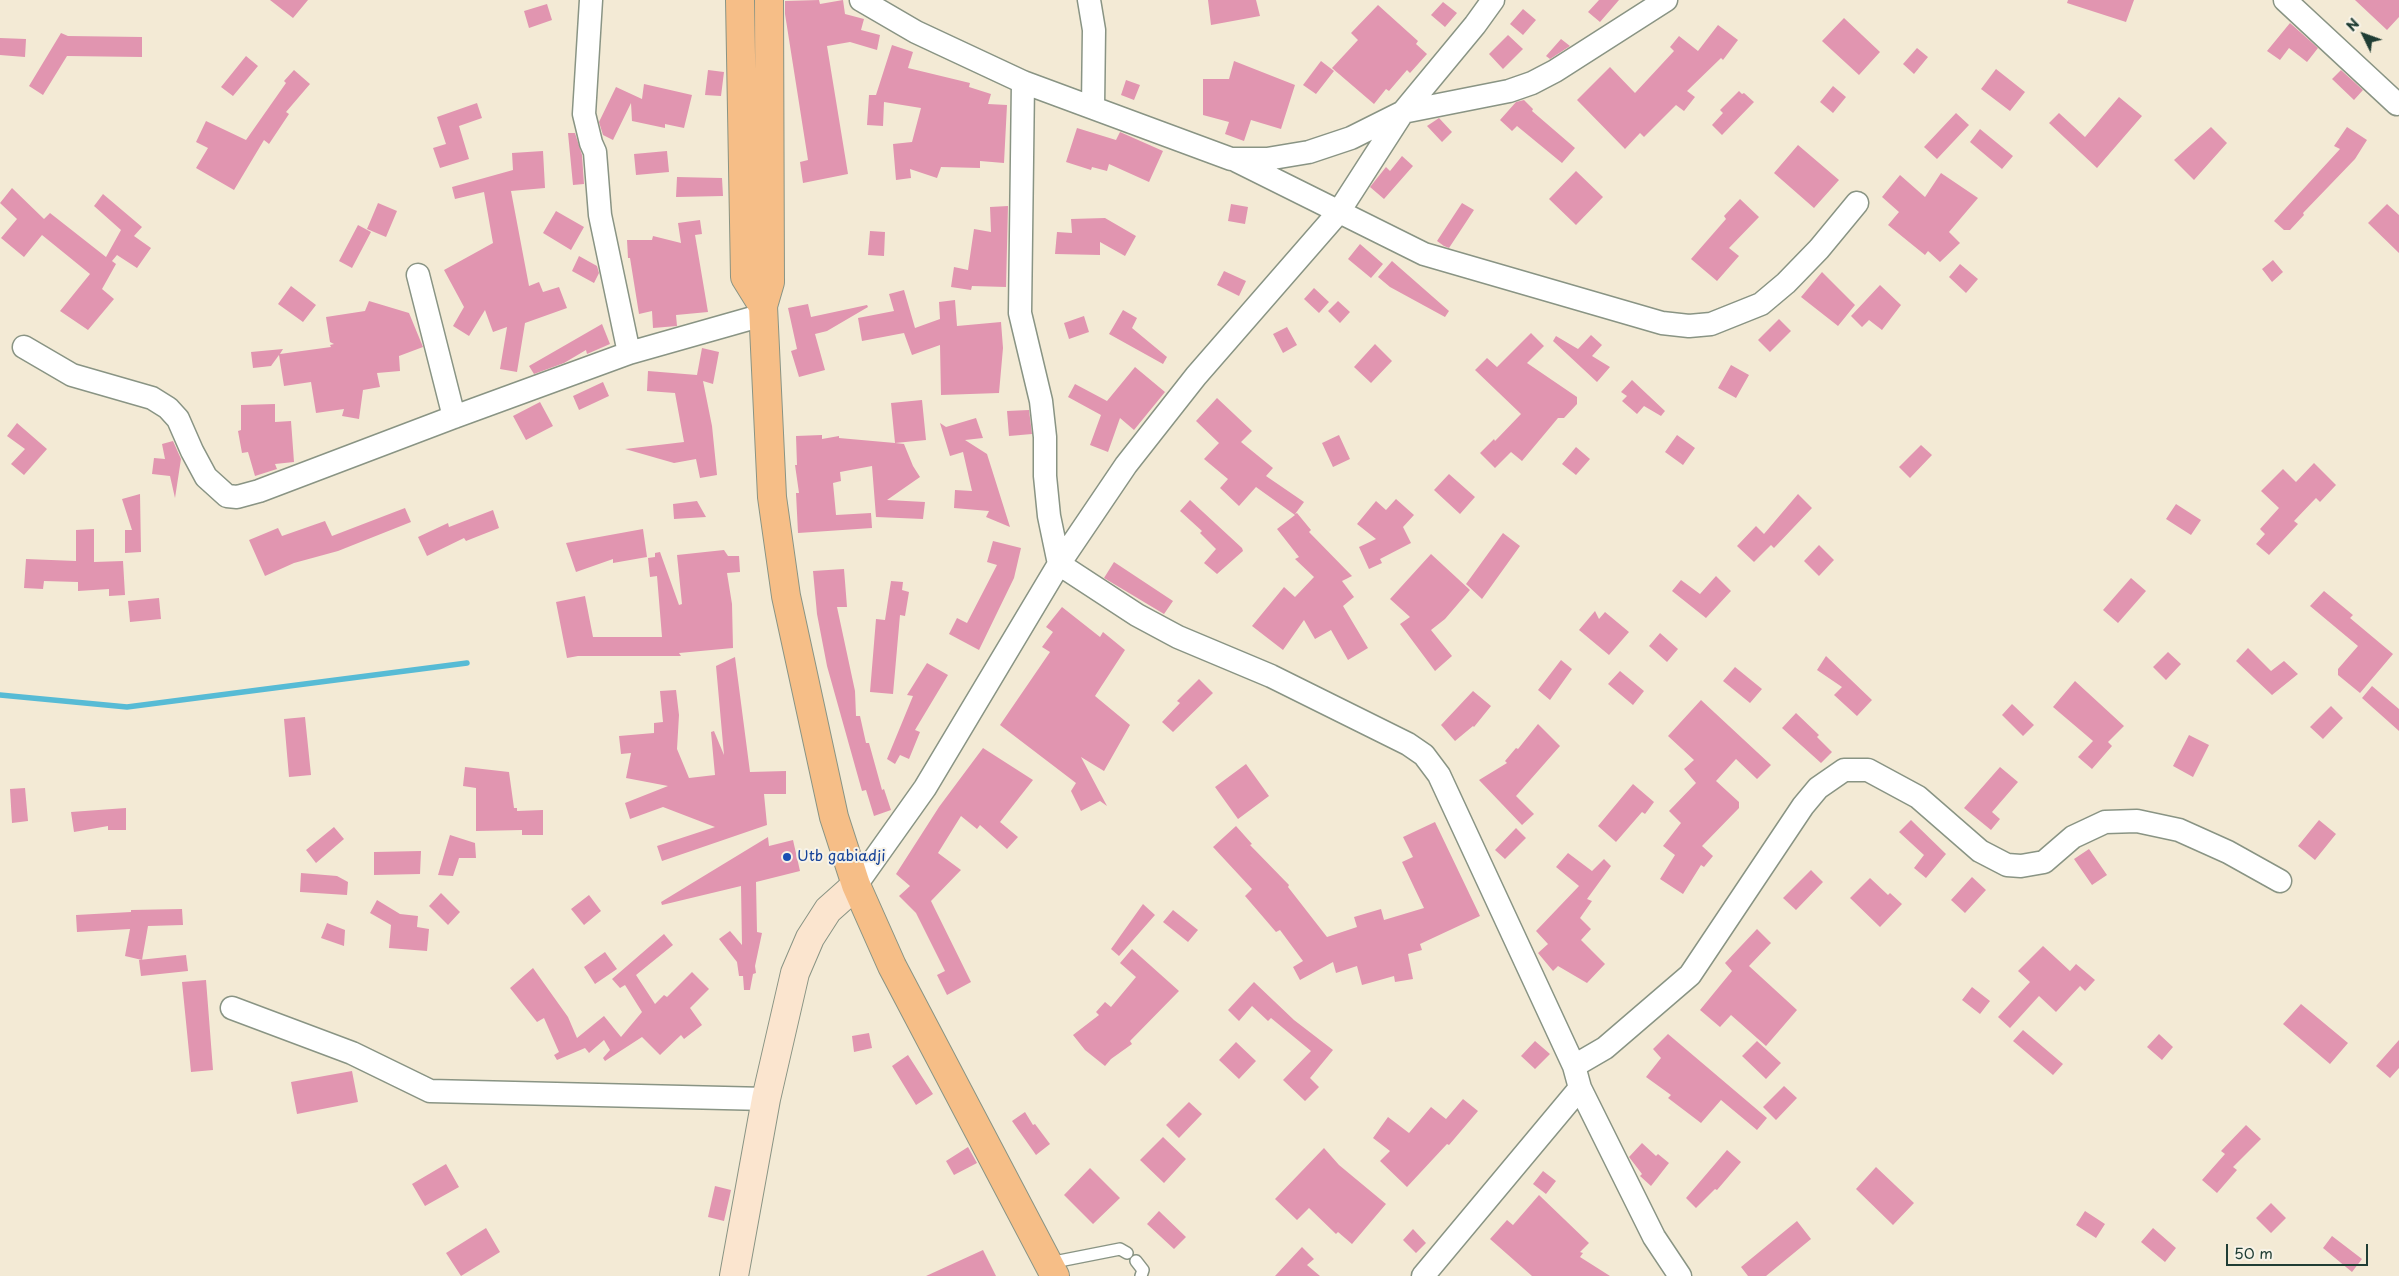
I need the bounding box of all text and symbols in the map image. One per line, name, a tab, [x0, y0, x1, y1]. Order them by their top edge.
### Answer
north arrow	[2339, 10, 2389, 60]
text: N	[2341, 13, 2364, 36]
place label: Utb gabiadji	[797, 848, 885, 866]
marker: Utb gabiadji	[781, 851, 793, 863]
scale bar	[2229, 1234, 2372, 1266]
text: 50 m	[2234, 1241, 2273, 1264]

